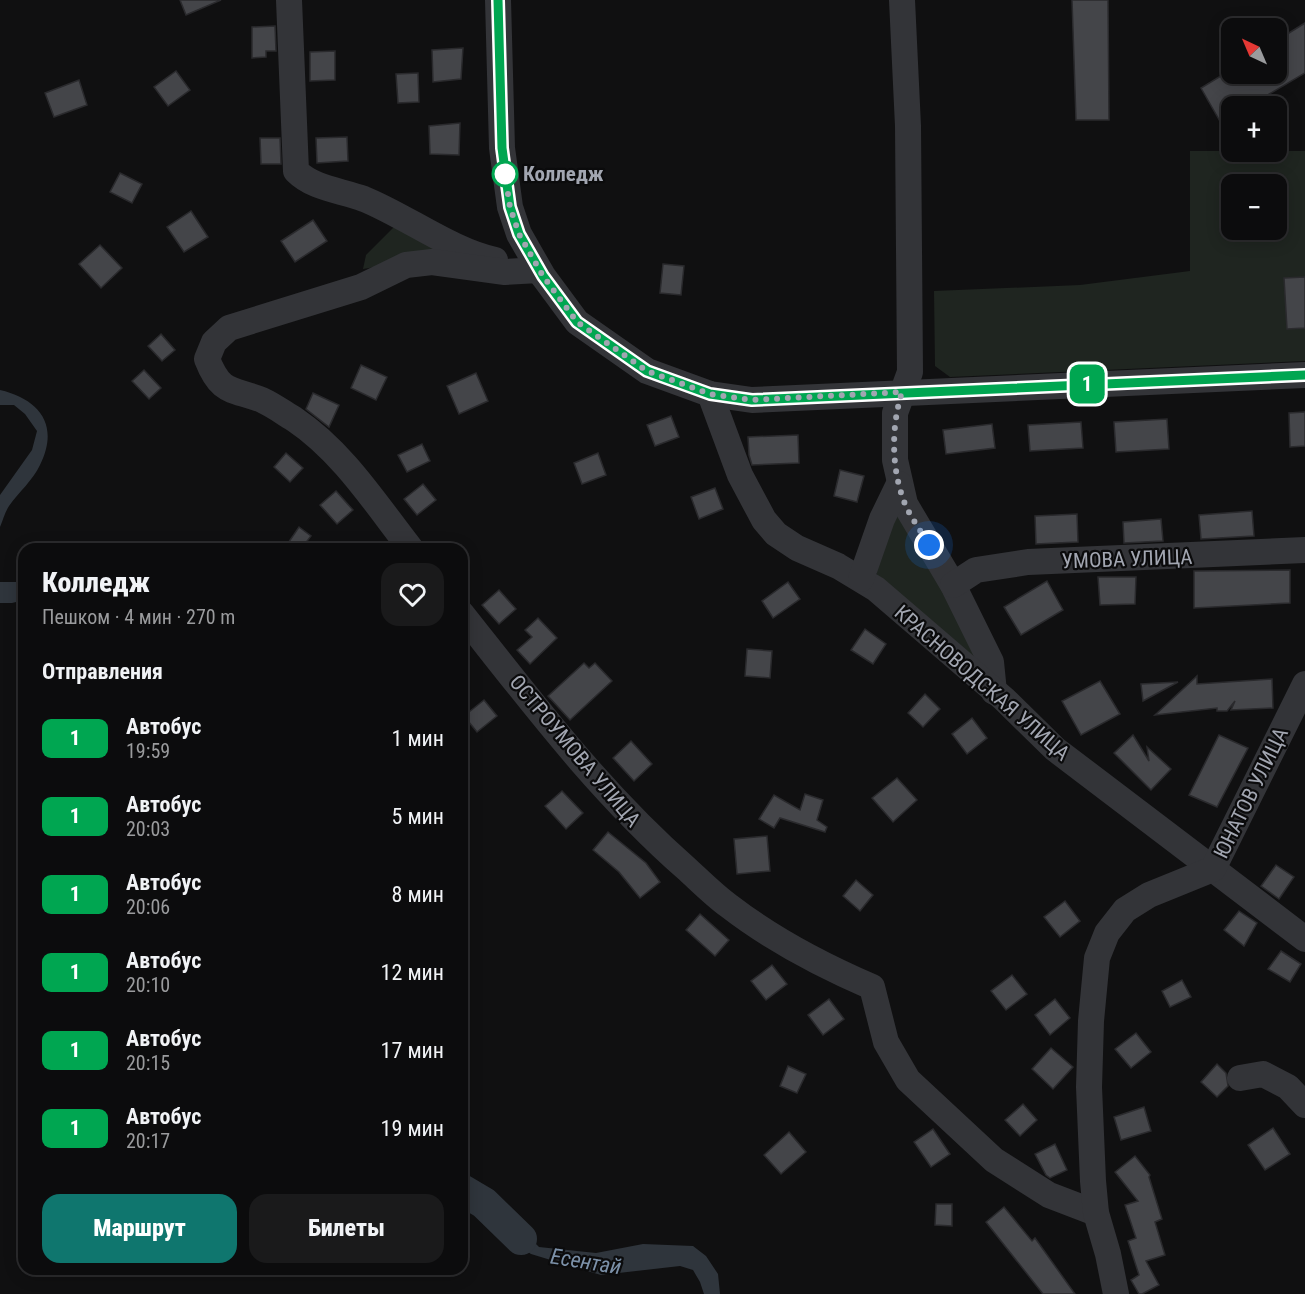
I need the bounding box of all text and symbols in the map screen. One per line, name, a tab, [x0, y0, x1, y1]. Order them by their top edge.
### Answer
north arrow	[1221, 18, 1287, 84]
map controls	[1221, 18, 1287, 240]
button: +	[1221, 96, 1287, 162]
marker: Колледж	[492, 161, 518, 187]
place label: Колледж	[523, 162, 604, 186]
button: −	[1221, 174, 1287, 240]
line badge: 1	[1068, 364, 1106, 404]
text: 1	[1082, 372, 1092, 396]
your location	[914, 530, 944, 560]
street label: УМОВА УЛИЦА	[1061, 545, 1193, 573]
button: heart	[381, 563, 444, 626]
text: Колледж	[42, 566, 150, 599]
street label: КРАСНОВОДСКАЯ УЛИЦА	[890, 600, 1074, 766]
text: Пешком · 4 мин · 270 m	[42, 605, 235, 629]
text: Отправления	[42, 659, 163, 684]
street label: ОСТРОУМОВА УЛИЦА	[505, 670, 645, 832]
text: Автобус	[126, 714, 201, 739]
street label: ЮНАТОВ УЛИЦА	[1209, 724, 1293, 862]
text: 1	[70, 726, 80, 750]
text: 1 мин	[391, 726, 444, 751]
text: 19:59	[126, 739, 170, 763]
text: Автобус	[126, 792, 201, 817]
text: 1	[70, 804, 80, 828]
text: 5 мин	[391, 804, 444, 829]
text: 20:03	[126, 817, 170, 841]
text: Автобус	[126, 870, 201, 895]
text: 1	[70, 882, 80, 906]
text: 8 мин	[391, 882, 444, 907]
text: 20:06	[126, 895, 170, 919]
text: Автобус	[126, 948, 201, 973]
text: 1	[70, 960, 80, 984]
text: 12 мин	[381, 960, 444, 985]
text: 20:10	[126, 973, 170, 997]
text: Автобус	[126, 1026, 201, 1051]
text: 1	[70, 1038, 80, 1062]
text: 17 мин	[381, 1038, 444, 1063]
text: 20:15	[126, 1051, 170, 1075]
text: Автобус	[126, 1104, 201, 1129]
text: 1	[70, 1116, 80, 1140]
text: 19 мин	[381, 1116, 444, 1141]
text: 20:17	[126, 1129, 170, 1153]
button: Маршрут	[42, 1194, 237, 1263]
button: Билеты	[249, 1194, 444, 1263]
water label: Есентай	[549, 1244, 623, 1279]

